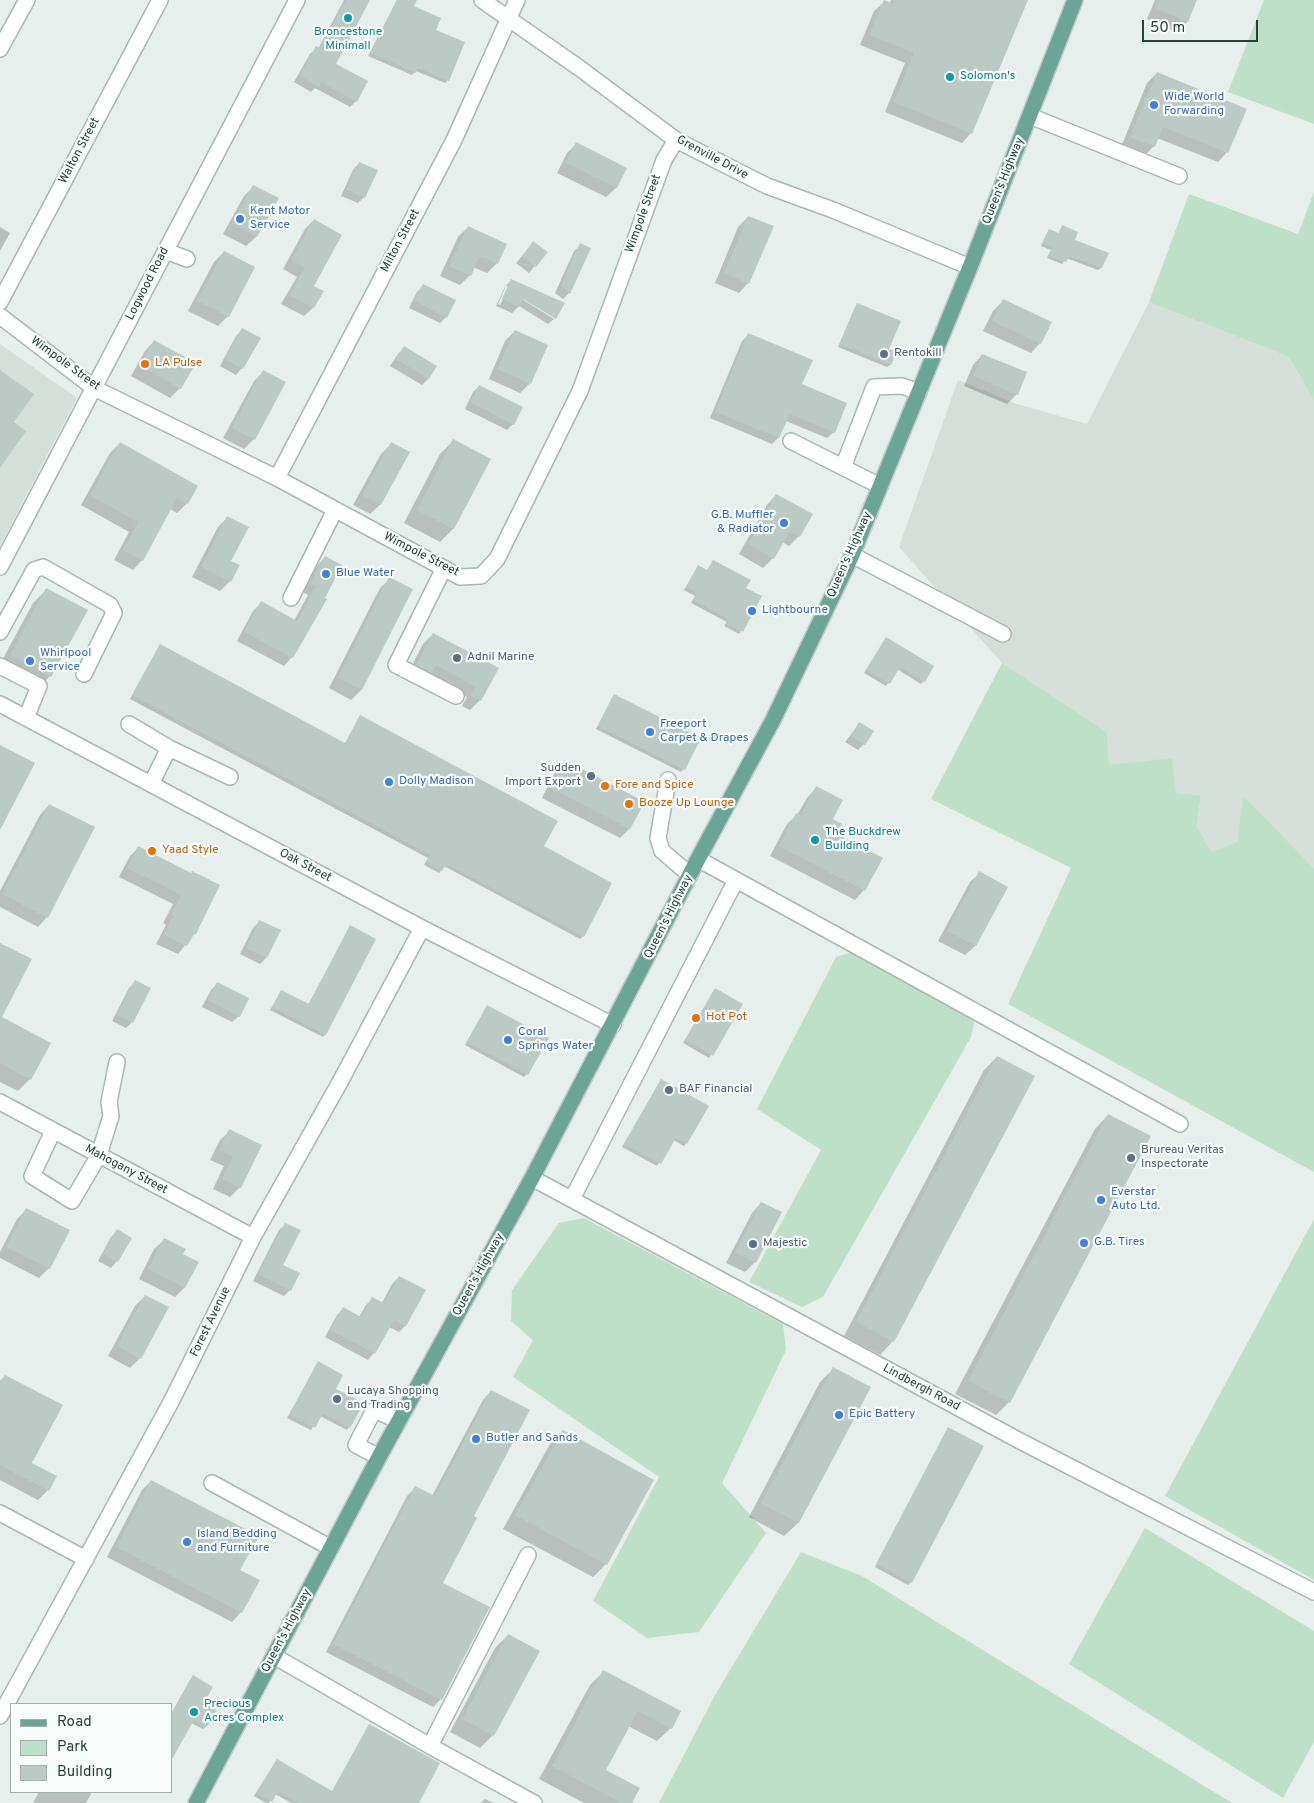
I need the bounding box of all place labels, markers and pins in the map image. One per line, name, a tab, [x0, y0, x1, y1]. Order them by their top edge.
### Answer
marker: Broncestone Minimall	[342, 12, 354, 24]
place label: Broncestone Minimall	[314, 26, 382, 54]
place label: Solomon's	[960, 70, 1015, 84]
marker: Solomon's	[944, 71, 956, 83]
place label: Wide World Forwarding	[1164, 91, 1224, 119]
marker: Wide World Forwarding	[1148, 99, 1160, 111]
place label: Kent Motor Service	[250, 205, 310, 233]
marker: Kent Motor Service	[234, 213, 246, 225]
place label: Rentokill	[894, 347, 942, 361]
marker: Rentokill	[878, 348, 890, 360]
place label: LA Pulse	[155, 357, 202, 371]
marker: LA Pulse	[139, 358, 151, 370]
place label: G.B. Muffler & Radiator	[711, 509, 774, 537]
marker: G.B. Muffler & Radiator	[778, 517, 790, 529]
place label: Blue Water	[336, 567, 395, 581]
marker: Blue Water	[320, 568, 332, 580]
place label: Lightbourne	[762, 604, 828, 618]
marker: Lightbourne	[746, 605, 758, 617]
place label: Whirlpool Service	[40, 647, 91, 675]
place label: Adnil Marine	[467, 651, 534, 665]
marker: Adnil Marine	[451, 652, 463, 664]
marker: Whirlpool Service	[24, 655, 36, 667]
place label: Freeport Carpet & Drapes	[660, 718, 749, 746]
marker: Freeport Carpet & Drapes	[644, 726, 656, 738]
place label: Sudden Import Export	[505, 762, 581, 790]
marker: Sudden Import Export	[585, 770, 597, 782]
place label: Dolly Madison	[399, 775, 474, 789]
marker: Dolly Madison	[383, 776, 395, 788]
place label: Fore and Spice	[615, 779, 694, 793]
marker: Fore and Spice	[599, 780, 611, 792]
place label: Booze Up Lounge	[639, 797, 734, 811]
marker: Booze Up Lounge	[623, 798, 635, 810]
place label: The Buckdrew Building	[825, 826, 901, 854]
marker: The Buckdrew Building	[809, 834, 821, 846]
place label: Yaad Style	[162, 844, 219, 858]
marker: Yaad Style	[146, 845, 158, 857]
place label: Hot Pot	[706, 1011, 747, 1025]
marker: Hot Pot	[690, 1012, 702, 1024]
place label: Coral Springs Water	[518, 1026, 593, 1054]
marker: Coral Springs Water	[502, 1034, 514, 1046]
place label: BAF Financial	[679, 1083, 752, 1097]
marker: BAF Financial	[663, 1084, 675, 1096]
place label: Brureau Veritas Inspectorate	[1141, 1144, 1224, 1172]
marker: Brureau Veritas Inspectorate	[1125, 1152, 1137, 1164]
place label: Everstar Auto Ltd.	[1111, 1186, 1160, 1214]
marker: Everstar Auto Ltd.	[1095, 1194, 1107, 1206]
place label: G.B. Tires	[1094, 1236, 1145, 1250]
place label: Majestic	[763, 1237, 807, 1251]
marker: G.B. Tires	[1078, 1237, 1090, 1249]
marker: Majestic	[747, 1238, 759, 1250]
place label: Lucaya Shopping and Trading	[347, 1385, 439, 1413]
marker: Lucaya Shopping and Trading	[331, 1393, 343, 1405]
place label: Epic Battery	[849, 1408, 915, 1422]
marker: Epic Battery	[833, 1409, 845, 1421]
place label: Butler and Sands	[486, 1432, 578, 1446]
marker: Butler and Sands	[470, 1433, 482, 1445]
place label: Island Bedding and Furniture	[197, 1528, 277, 1556]
marker: Island Bedding and Furniture	[181, 1536, 193, 1548]
place label: Precious Acres Complex	[204, 1698, 284, 1726]
marker: Precious Acres Complex	[188, 1706, 200, 1718]

